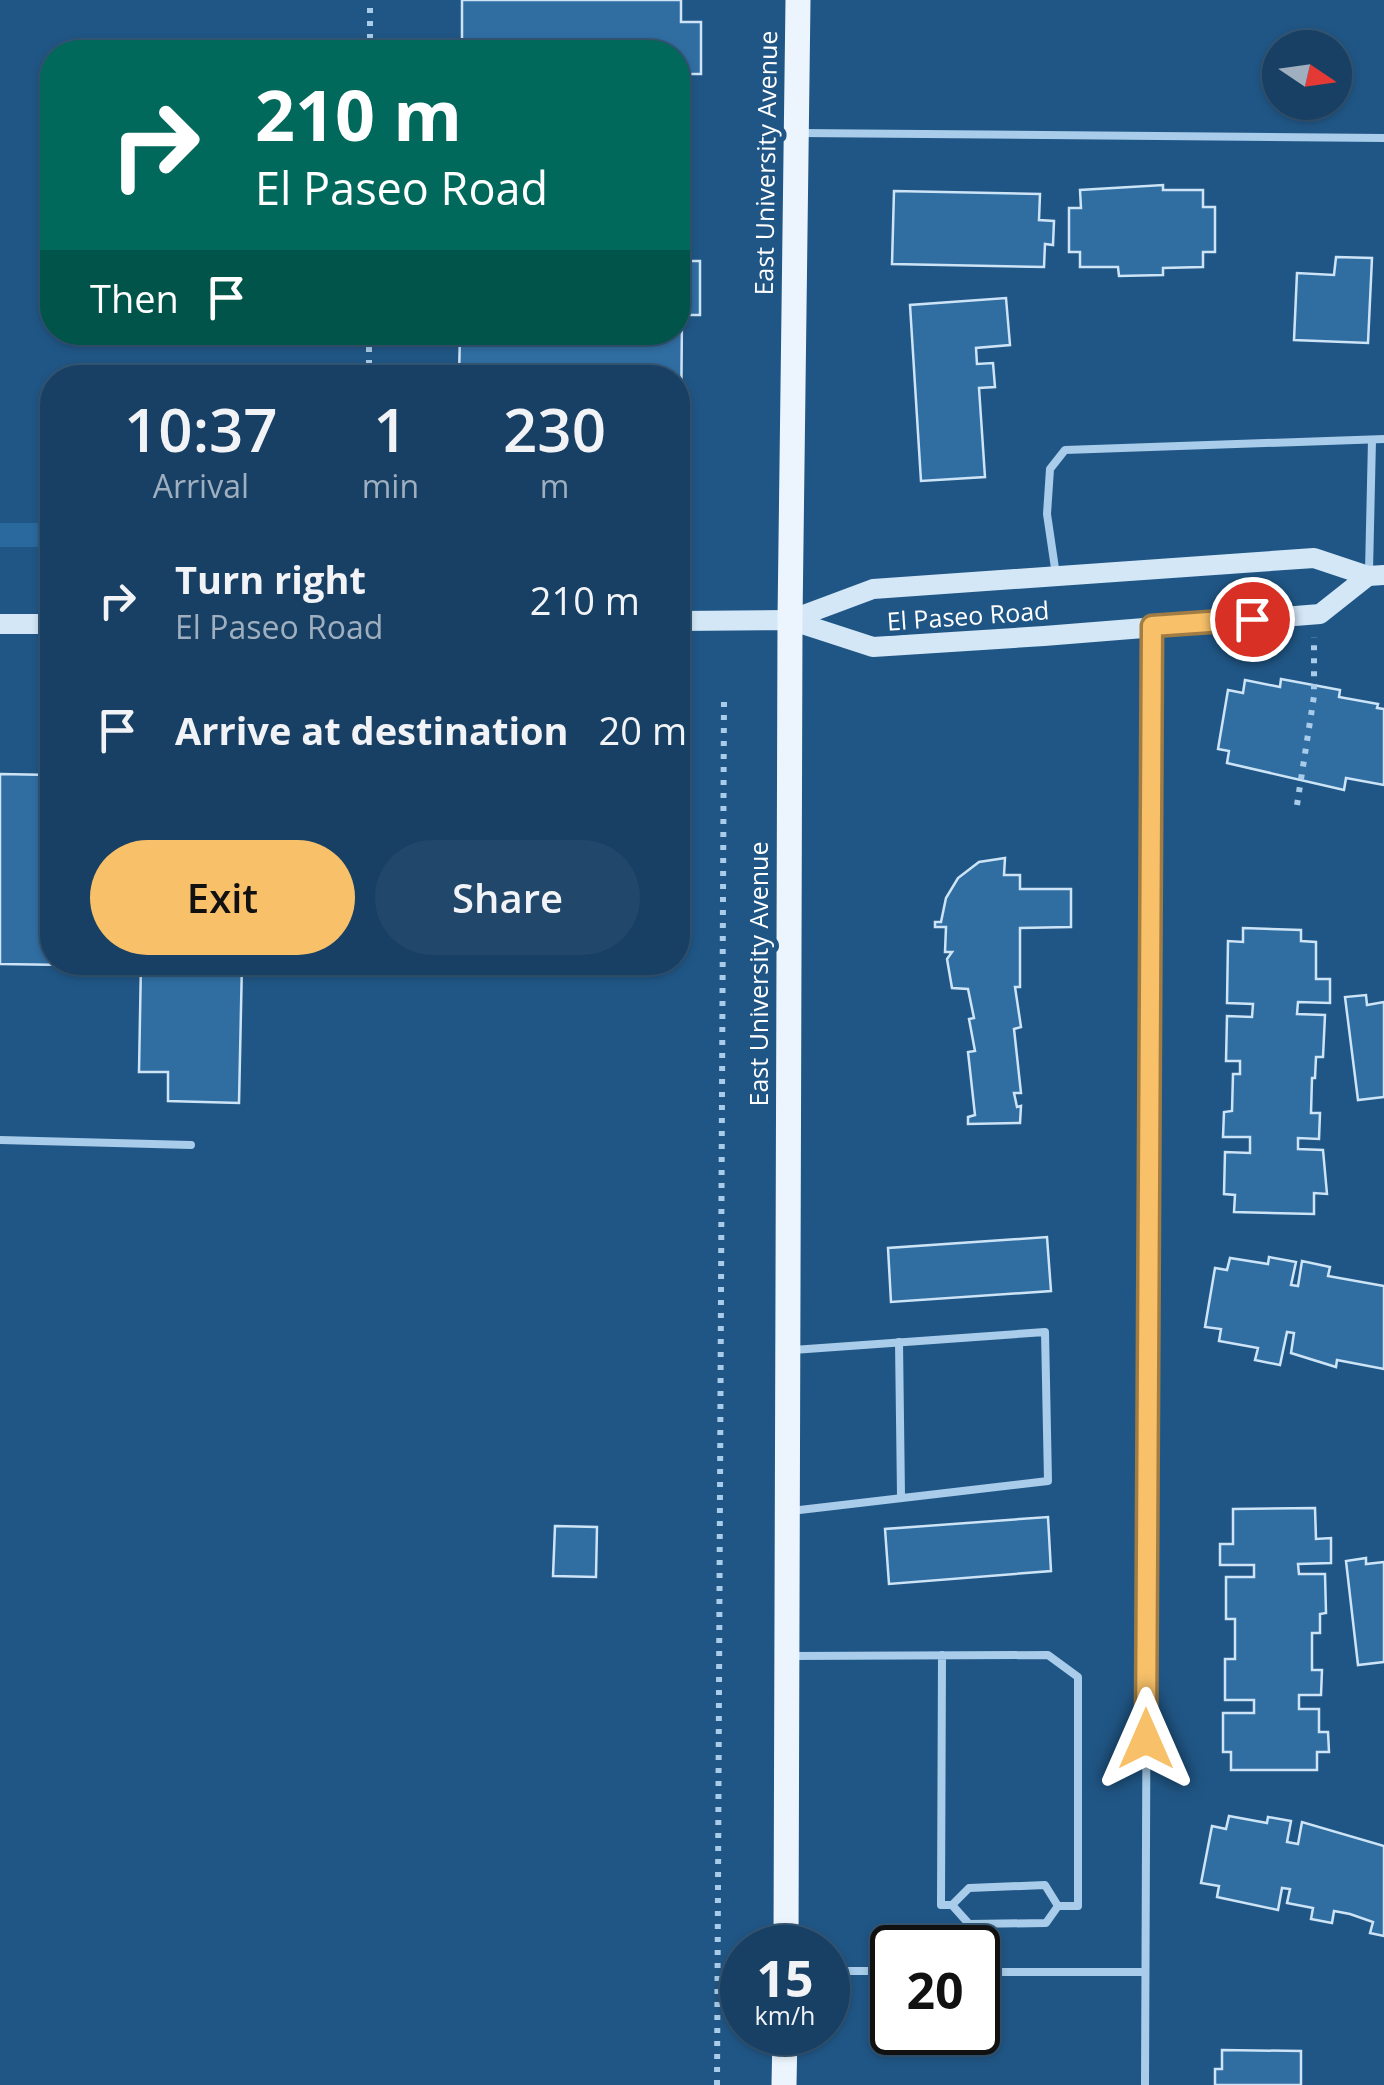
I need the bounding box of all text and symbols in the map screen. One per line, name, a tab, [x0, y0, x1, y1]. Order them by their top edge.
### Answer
street label: East University Avenue	[746, 30, 784, 296]
north arrow	[1262, 30, 1352, 120]
map controls	[1262, 30, 1352, 120]
text: 210 m	[255, 66, 462, 162]
icon: right	[90, 80, 220, 210]
text: El Paseo Road	[255, 157, 548, 218]
icon: arrive	[199, 270, 254, 325]
text: Then	[90, 272, 179, 324]
text: 10:37	[124, 388, 278, 470]
text: 1	[373, 388, 408, 470]
text: 230	[503, 388, 606, 470]
text: Arrival	[153, 464, 249, 507]
text: min	[362, 464, 419, 507]
text: m	[540, 464, 569, 507]
text: Turn right	[175, 553, 366, 605]
icon: right	[90, 573, 145, 628]
text: 210 m	[530, 574, 640, 626]
pin	[1210, 577, 1295, 662]
street label: El Paseo Road	[886, 592, 1050, 638]
icon: arrive	[1225, 592, 1280, 647]
text: El Paseo Road	[175, 605, 383, 648]
icon: arrive	[90, 703, 145, 758]
text: Arrive at destination	[175, 704, 569, 756]
text: 20 m	[599, 704, 687, 756]
button: Exit	[90, 840, 355, 955]
button: Share	[375, 840, 640, 955]
street label: East University Avenue	[741, 842, 775, 1106]
position arrow	[1094, 1687, 1198, 1791]
speed limit sign: 20	[870, 1925, 1000, 2055]
text: 15	[756, 1944, 814, 2012]
text: km/h	[755, 1998, 815, 2032]

